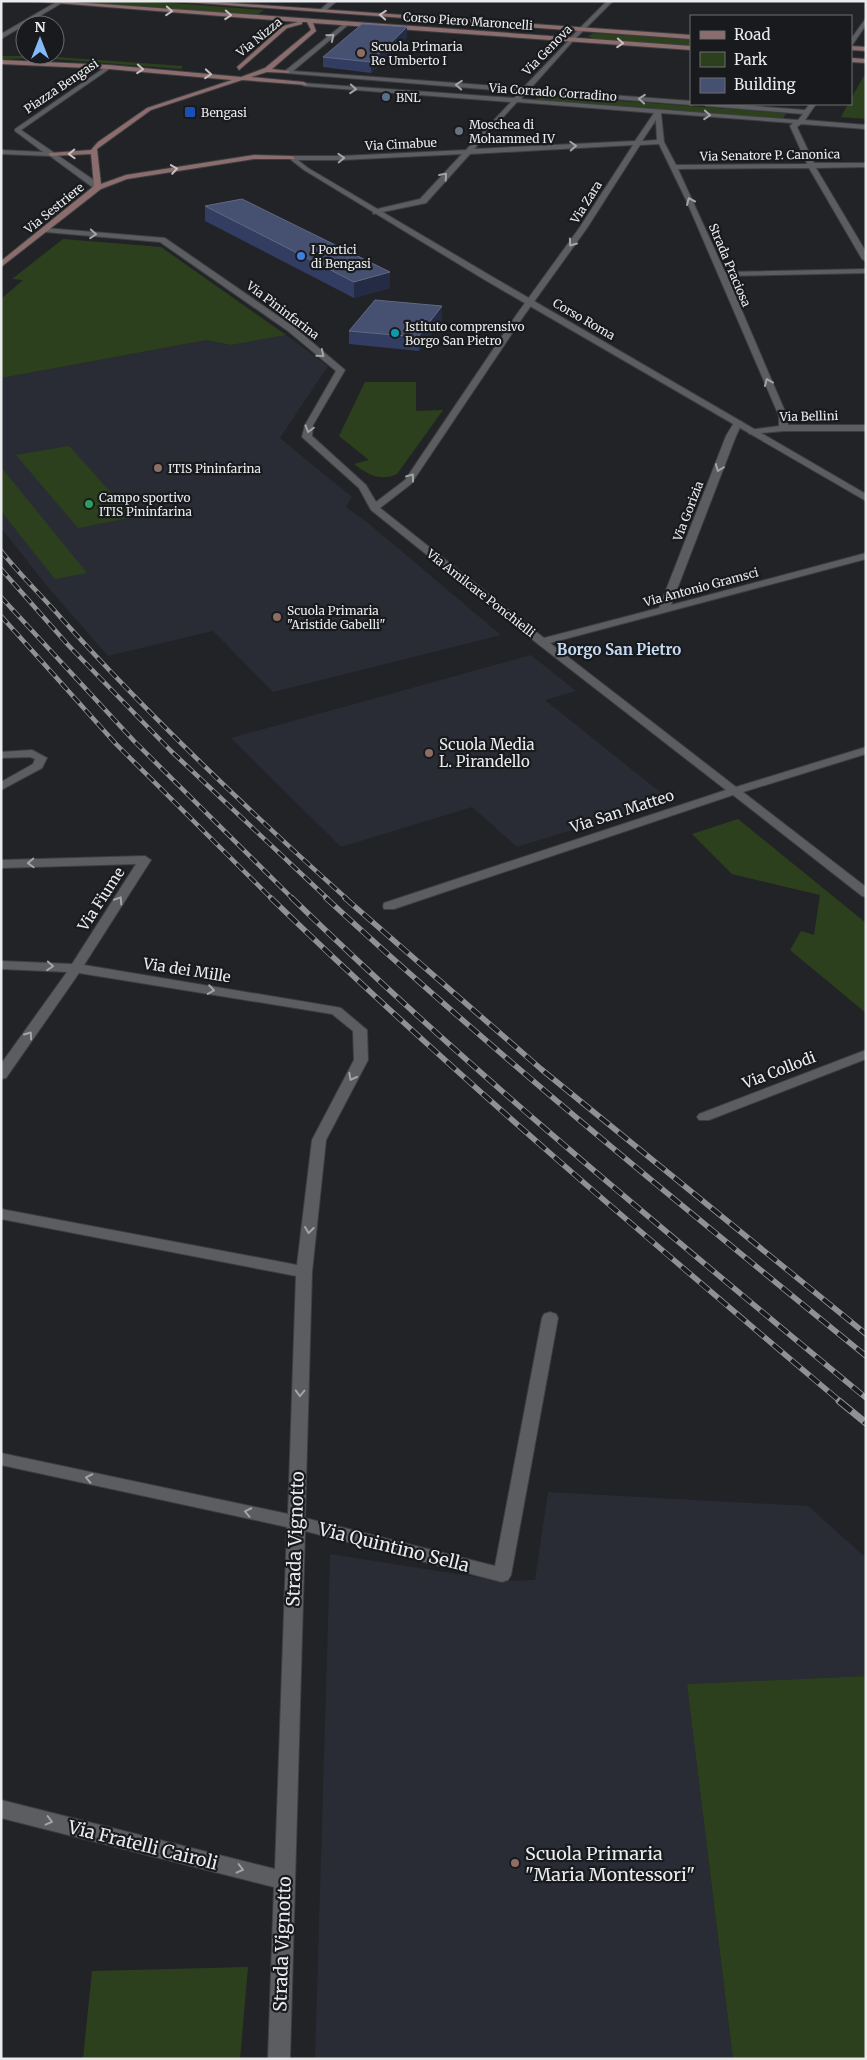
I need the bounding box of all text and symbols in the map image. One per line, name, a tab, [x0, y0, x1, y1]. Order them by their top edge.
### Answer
one-way arrow	[165, 5, 173, 16]
street label: Corso Piero Maroncelli	[403, 9, 534, 33]
one-way arrow	[225, 10, 233, 21]
one-way arrow	[378, 10, 386, 21]
street label: Via Nizza	[233, 14, 285, 60]
north arrow	[15, 15, 65, 65]
legend	[690, 15, 852, 105]
text: N	[34, 18, 46, 36]
street label: Via Genova	[519, 21, 575, 79]
text: Road	[734, 25, 770, 44]
one-way arrow	[325, 35, 334, 43]
one-way arrow	[616, 37, 624, 48]
place label: Scuola Primaria Re Umberto I	[371, 39, 463, 68]
marker: Scuola Primaria Re Umberto I	[355, 47, 367, 59]
text: Park	[734, 50, 768, 69]
street label: Piazza Bengasi	[21, 56, 101, 116]
one-way arrow	[136, 63, 144, 74]
one-way arrow	[204, 68, 212, 79]
text: Building	[734, 75, 796, 94]
one-way arrow	[454, 79, 462, 90]
street label: Via Corrado Corradino	[488, 80, 617, 104]
one-way arrow	[349, 83, 357, 94]
place label: BNL	[396, 90, 421, 105]
marker: BNL	[380, 91, 392, 103]
one-way arrow	[638, 93, 646, 104]
marker: Bengasi	[183, 105, 197, 119]
place label: Bengasi	[201, 105, 247, 120]
one-way arrow	[703, 109, 711, 120]
place label: Moschea di Mohammed IV	[469, 117, 556, 146]
marker: Moschea di Mohammed IV	[453, 125, 465, 137]
street label: Via Cimabue	[364, 135, 437, 153]
one-way arrow	[569, 141, 577, 152]
street label: Via Senatore P. Canonica	[699, 146, 841, 164]
one-way arrow	[68, 148, 76, 159]
one-way arrow	[337, 153, 345, 163]
one-way arrow	[170, 165, 179, 175]
one-way arrow	[439, 172, 448, 181]
street label: Via Zara	[567, 178, 605, 227]
street label: Via Sestriere	[20, 179, 87, 237]
one-way arrow	[686, 197, 697, 206]
street label: Strada Praciosa	[706, 221, 755, 309]
one-way arrow	[89, 229, 97, 240]
one-way arrow	[569, 237, 578, 247]
place label: I Portici di Bengasi	[311, 242, 371, 271]
marker: I Portici di Bengasi	[295, 250, 307, 262]
street label: Via Pininfarina	[243, 277, 323, 343]
street label: Corso Roma	[550, 295, 618, 343]
place label: Istituto comprensivo Borgo San Pietro	[405, 319, 525, 348]
marker: Istituto comprensivo Borgo San Pietro	[389, 327, 401, 339]
one-way arrow	[316, 349, 325, 358]
one-way arrow	[764, 378, 775, 387]
street label: Via Bellini	[778, 408, 839, 424]
one-way arrow	[305, 424, 315, 433]
place label: ITIS Pininfarina	[168, 461, 262, 476]
marker: ITIS Pininfarina	[152, 462, 164, 474]
one-way arrow	[714, 463, 725, 472]
one-way arrow	[405, 473, 414, 483]
street label: Via Gorizia	[669, 478, 707, 544]
place label: Campo sportivo ITIS Pininfarina	[99, 490, 193, 519]
marker: Campo sportivo ITIS Pininfarina	[83, 498, 95, 510]
street label: Via Amilcare Ponchielli	[423, 545, 538, 640]
street label: Via Antonio Gramsci	[641, 564, 760, 610]
place label: Scuola Primaria "Aristide Gabelli"	[287, 603, 386, 632]
marker: Scuola Primaria "Aristide Gabelli"	[271, 611, 283, 623]
district label: Borgo San Pietro	[557, 640, 681, 659]
place label: Scuola Media L. Pirandello	[439, 735, 535, 771]
marker: Scuola Media L. Pirandello	[423, 747, 435, 759]
street label: Via San Matteo	[567, 785, 677, 837]
one-way arrow	[27, 858, 34, 868]
street label: Via Fiume	[73, 863, 129, 935]
one-way arrow	[113, 896, 123, 905]
street label: Via dei Mille	[141, 954, 232, 986]
one-way arrow	[46, 960, 54, 971]
one-way arrow	[206, 985, 215, 995]
one-way arrow	[23, 1031, 32, 1041]
street label: Via Collodi	[739, 1047, 818, 1093]
one-way arrow	[348, 1071, 358, 1080]
one-way arrow	[304, 1227, 315, 1235]
one-way arrow	[295, 1389, 305, 1397]
street label: Strada Vignotto	[281, 1471, 309, 1607]
one-way arrow	[84, 1473, 93, 1484]
one-way arrow	[243, 1507, 252, 1518]
street label: Via Quintino Sella	[315, 1517, 472, 1577]
one-way arrow	[44, 1815, 53, 1826]
street label: Via Fratelli Cairoli	[65, 1815, 220, 1875]
place label: Scuola Primaria "Maria Montessori"	[525, 1842, 695, 1886]
marker: Scuola Primaria "Maria Montessori"	[509, 1857, 521, 1869]
one-way arrow	[235, 1864, 243, 1874]
street label: Strada Vignotto	[268, 1876, 296, 2012]

